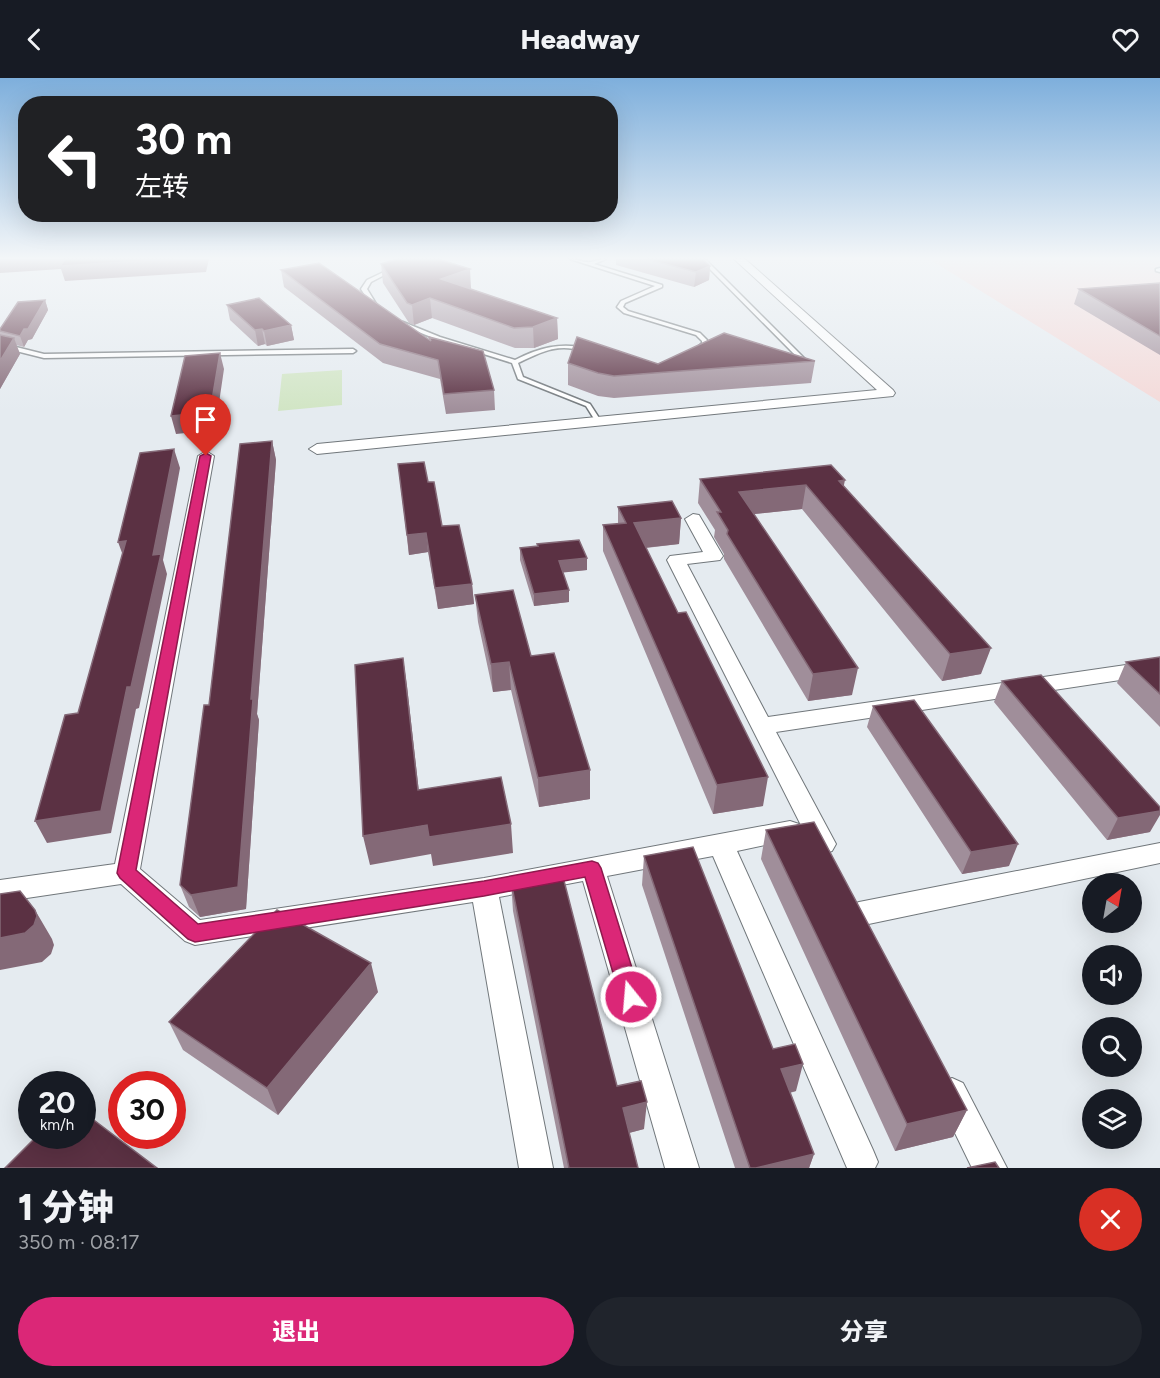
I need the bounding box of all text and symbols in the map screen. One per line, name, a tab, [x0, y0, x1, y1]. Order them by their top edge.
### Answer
icon: back	[18, 23, 51, 56]
text: Headway	[520, 23, 640, 56]
icon: heart	[1109, 23, 1142, 56]
text: 30 m	[135, 114, 232, 165]
icon: left	[36, 120, 114, 198]
text: 左转	[135, 170, 189, 203]
pin	[180, 394, 231, 456]
icon: arrive	[189, 403, 222, 436]
north arrow	[1082, 873, 1142, 933]
map controls	[1082, 873, 1142, 1149]
button: sound	[1082, 945, 1142, 1005]
position arrow	[599, 965, 663, 1029]
button: search	[1082, 1017, 1142, 1077]
speed limit sign: 30	[108, 1071, 186, 1149]
text: 20	[39, 1084, 75, 1121]
button: layers	[1082, 1089, 1142, 1149]
text: km/h	[40, 1116, 74, 1134]
text: 1 分钟	[18, 1186, 114, 1229]
button: close	[1079, 1188, 1142, 1251]
text: 350 m · 08:17	[18, 1230, 139, 1254]
button: 退出	[18, 1297, 574, 1366]
button: 分享	[586, 1297, 1142, 1366]

